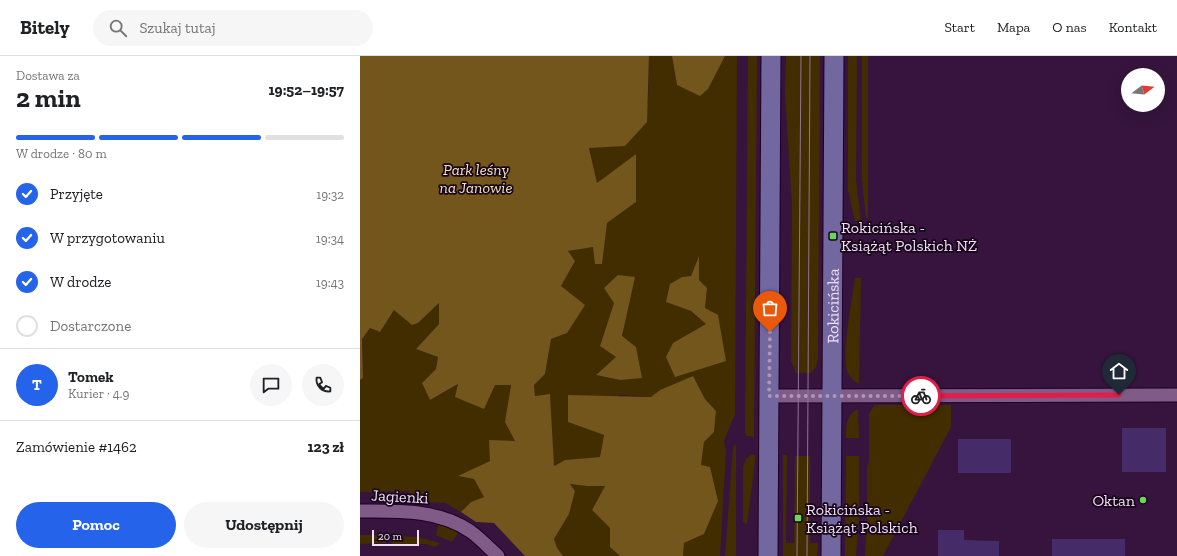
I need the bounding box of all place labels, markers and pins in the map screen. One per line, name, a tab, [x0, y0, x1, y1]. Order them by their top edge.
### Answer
place label: Rokicińska - Książąt Polskich NŻ	[841, 218, 977, 255]
marker: Rokicińska - Książąt Polskich NŻ	[828, 231, 838, 241]
pin	[753, 291, 787, 332]
pin	[1102, 354, 1136, 395]
place label: Oktan	[1092, 491, 1136, 510]
marker: Oktan	[1138, 495, 1148, 505]
place label: Rokicińska - Książąt Polskich	[806, 500, 918, 537]
marker: Rokicińska - Książąt Polskich	[793, 513, 803, 523]

